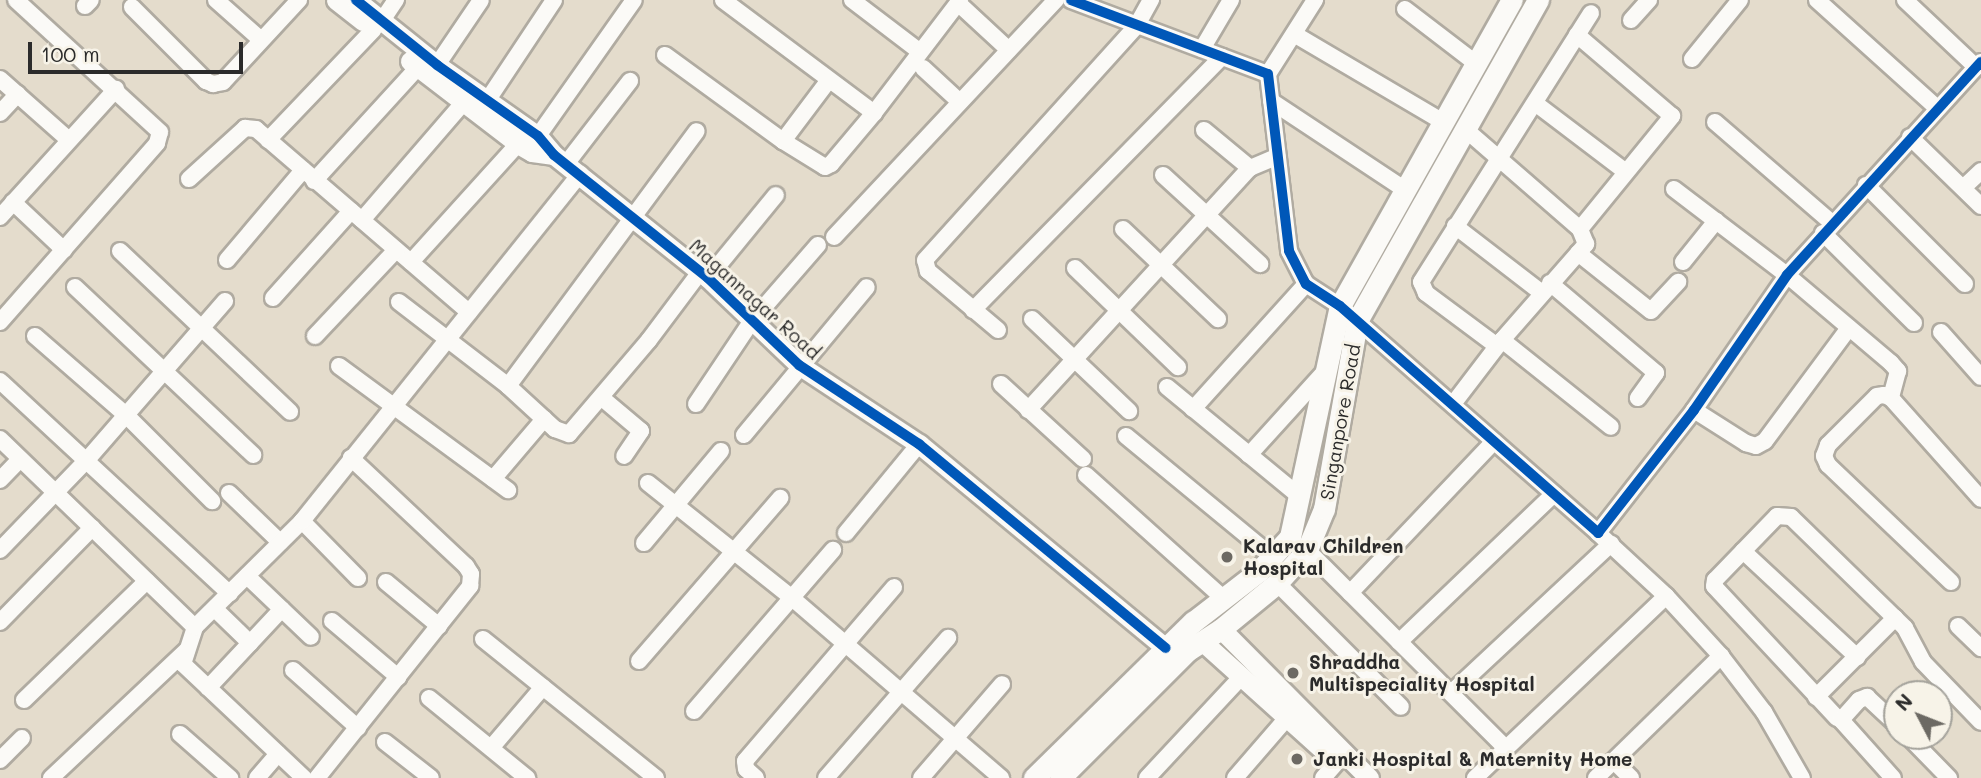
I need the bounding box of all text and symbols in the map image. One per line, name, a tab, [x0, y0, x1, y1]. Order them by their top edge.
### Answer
scale bar	[32, 28, 247, 72]
text: 100 m	[41, 40, 100, 67]
street label: Magannagar Road	[685, 234, 825, 364]
street label: Singanpore Road	[1315, 342, 1365, 502]
place label: Kalarav Children Hospital	[1243, 535, 1404, 579]
marker: Kalarav Children Hospital	[1217, 547, 1237, 567]
place label: Shraddha Multispeciality Hospital	[1309, 651, 1535, 695]
marker: Shraddha Multispeciality Hospital	[1283, 663, 1303, 683]
north arrow	[1883, 680, 1953, 750]
text: N	[1889, 688, 1918, 716]
place label: Janki Hospital & Maternity Home	[1313, 748, 1632, 770]
marker: Janki Hospital & Maternity Home	[1287, 749, 1307, 769]

